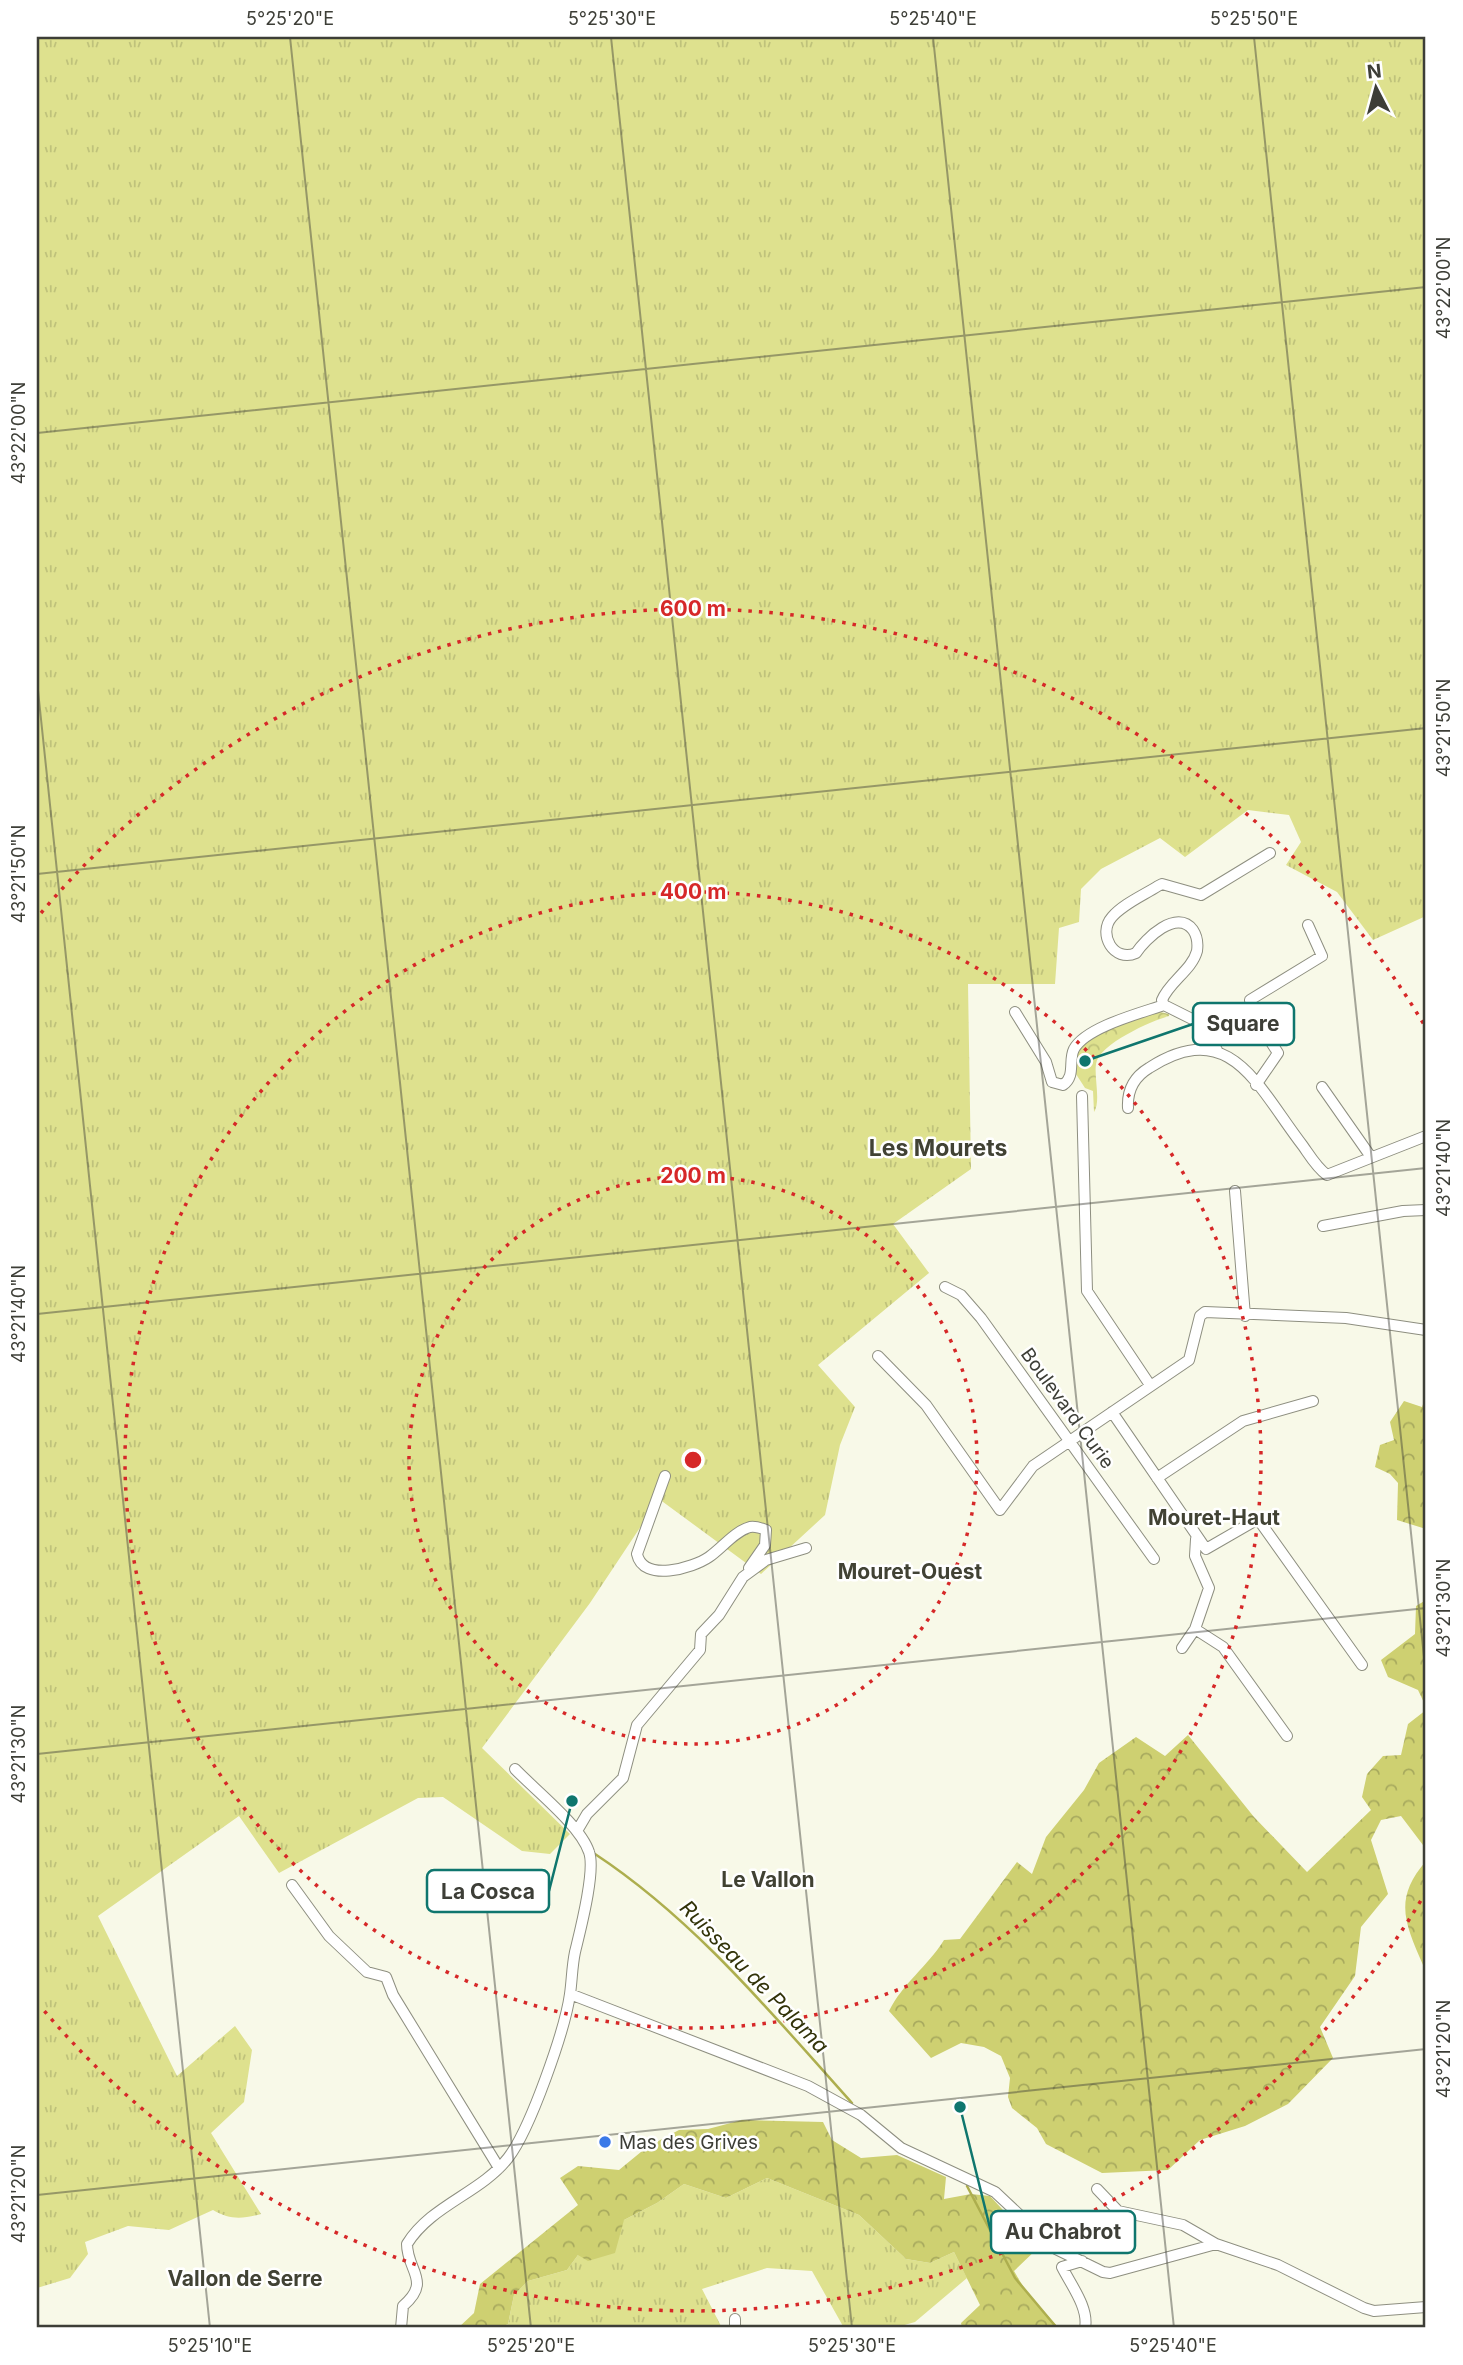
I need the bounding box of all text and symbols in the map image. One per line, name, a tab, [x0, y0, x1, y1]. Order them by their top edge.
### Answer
text: 5°25'20"E	[246, 8, 334, 29]
text: 5°25'30"E	[568, 8, 656, 29]
text: 5°25'40"E	[889, 8, 977, 29]
text: 5°25'50"E	[1210, 8, 1298, 29]
north arrow	[1340, 52, 1410, 122]
text: N	[1366, 59, 1383, 84]
text: 43°22'00"N	[1433, 237, 1454, 339]
text: 43°22'00"N	[8, 382, 29, 484]
text: 600 m	[660, 596, 726, 621]
text: 43°21'50"N	[1433, 679, 1454, 777]
text: 43°21'50"N	[8, 825, 29, 923]
text: 400 m	[660, 879, 726, 904]
callout: Square	[1193, 1003, 1294, 1045]
text: Square	[1207, 1011, 1279, 1036]
text: 43°21'40"N	[1433, 1119, 1454, 1217]
district label: Les Mourets	[869, 1134, 1007, 1162]
text: 200 m	[660, 1163, 726, 1188]
text: 43°21'40"N	[8, 1265, 29, 1363]
street label: Boulevard Curie	[1016, 1343, 1119, 1473]
centre of rings	[681, 1448, 705, 1472]
district label: Mouret-Haut	[1148, 1505, 1280, 1530]
district label: Mouret-Ouest	[838, 1559, 983, 1584]
text: 43°21'30"N	[1433, 1559, 1454, 1657]
text: 43°21'30"N	[8, 1705, 29, 1803]
district label: Le Vallon	[721, 1867, 815, 1892]
callout: La Cosca	[427, 1870, 549, 1912]
text: La Cosca	[441, 1879, 535, 1904]
water label: Ruisseau de Palama	[675, 1895, 834, 2058]
text: 43°21'20"N	[1433, 2000, 1454, 2098]
place label: Mas des Grives	[619, 2131, 758, 2154]
marker: Mas des Grives	[597, 2134, 613, 2150]
text: 43°21'20"N	[8, 2145, 29, 2243]
callout: Au Chabrot	[991, 2211, 1135, 2253]
text: Au Chabrot	[1005, 2219, 1121, 2244]
district label: Vallon de Serre	[167, 2266, 323, 2291]
text: 5°25'10"E	[168, 2335, 252, 2356]
text: 5°25'20"E	[487, 2335, 575, 2356]
text: 5°25'30"E	[808, 2335, 896, 2356]
text: 5°25'40"E	[1129, 2335, 1217, 2356]

